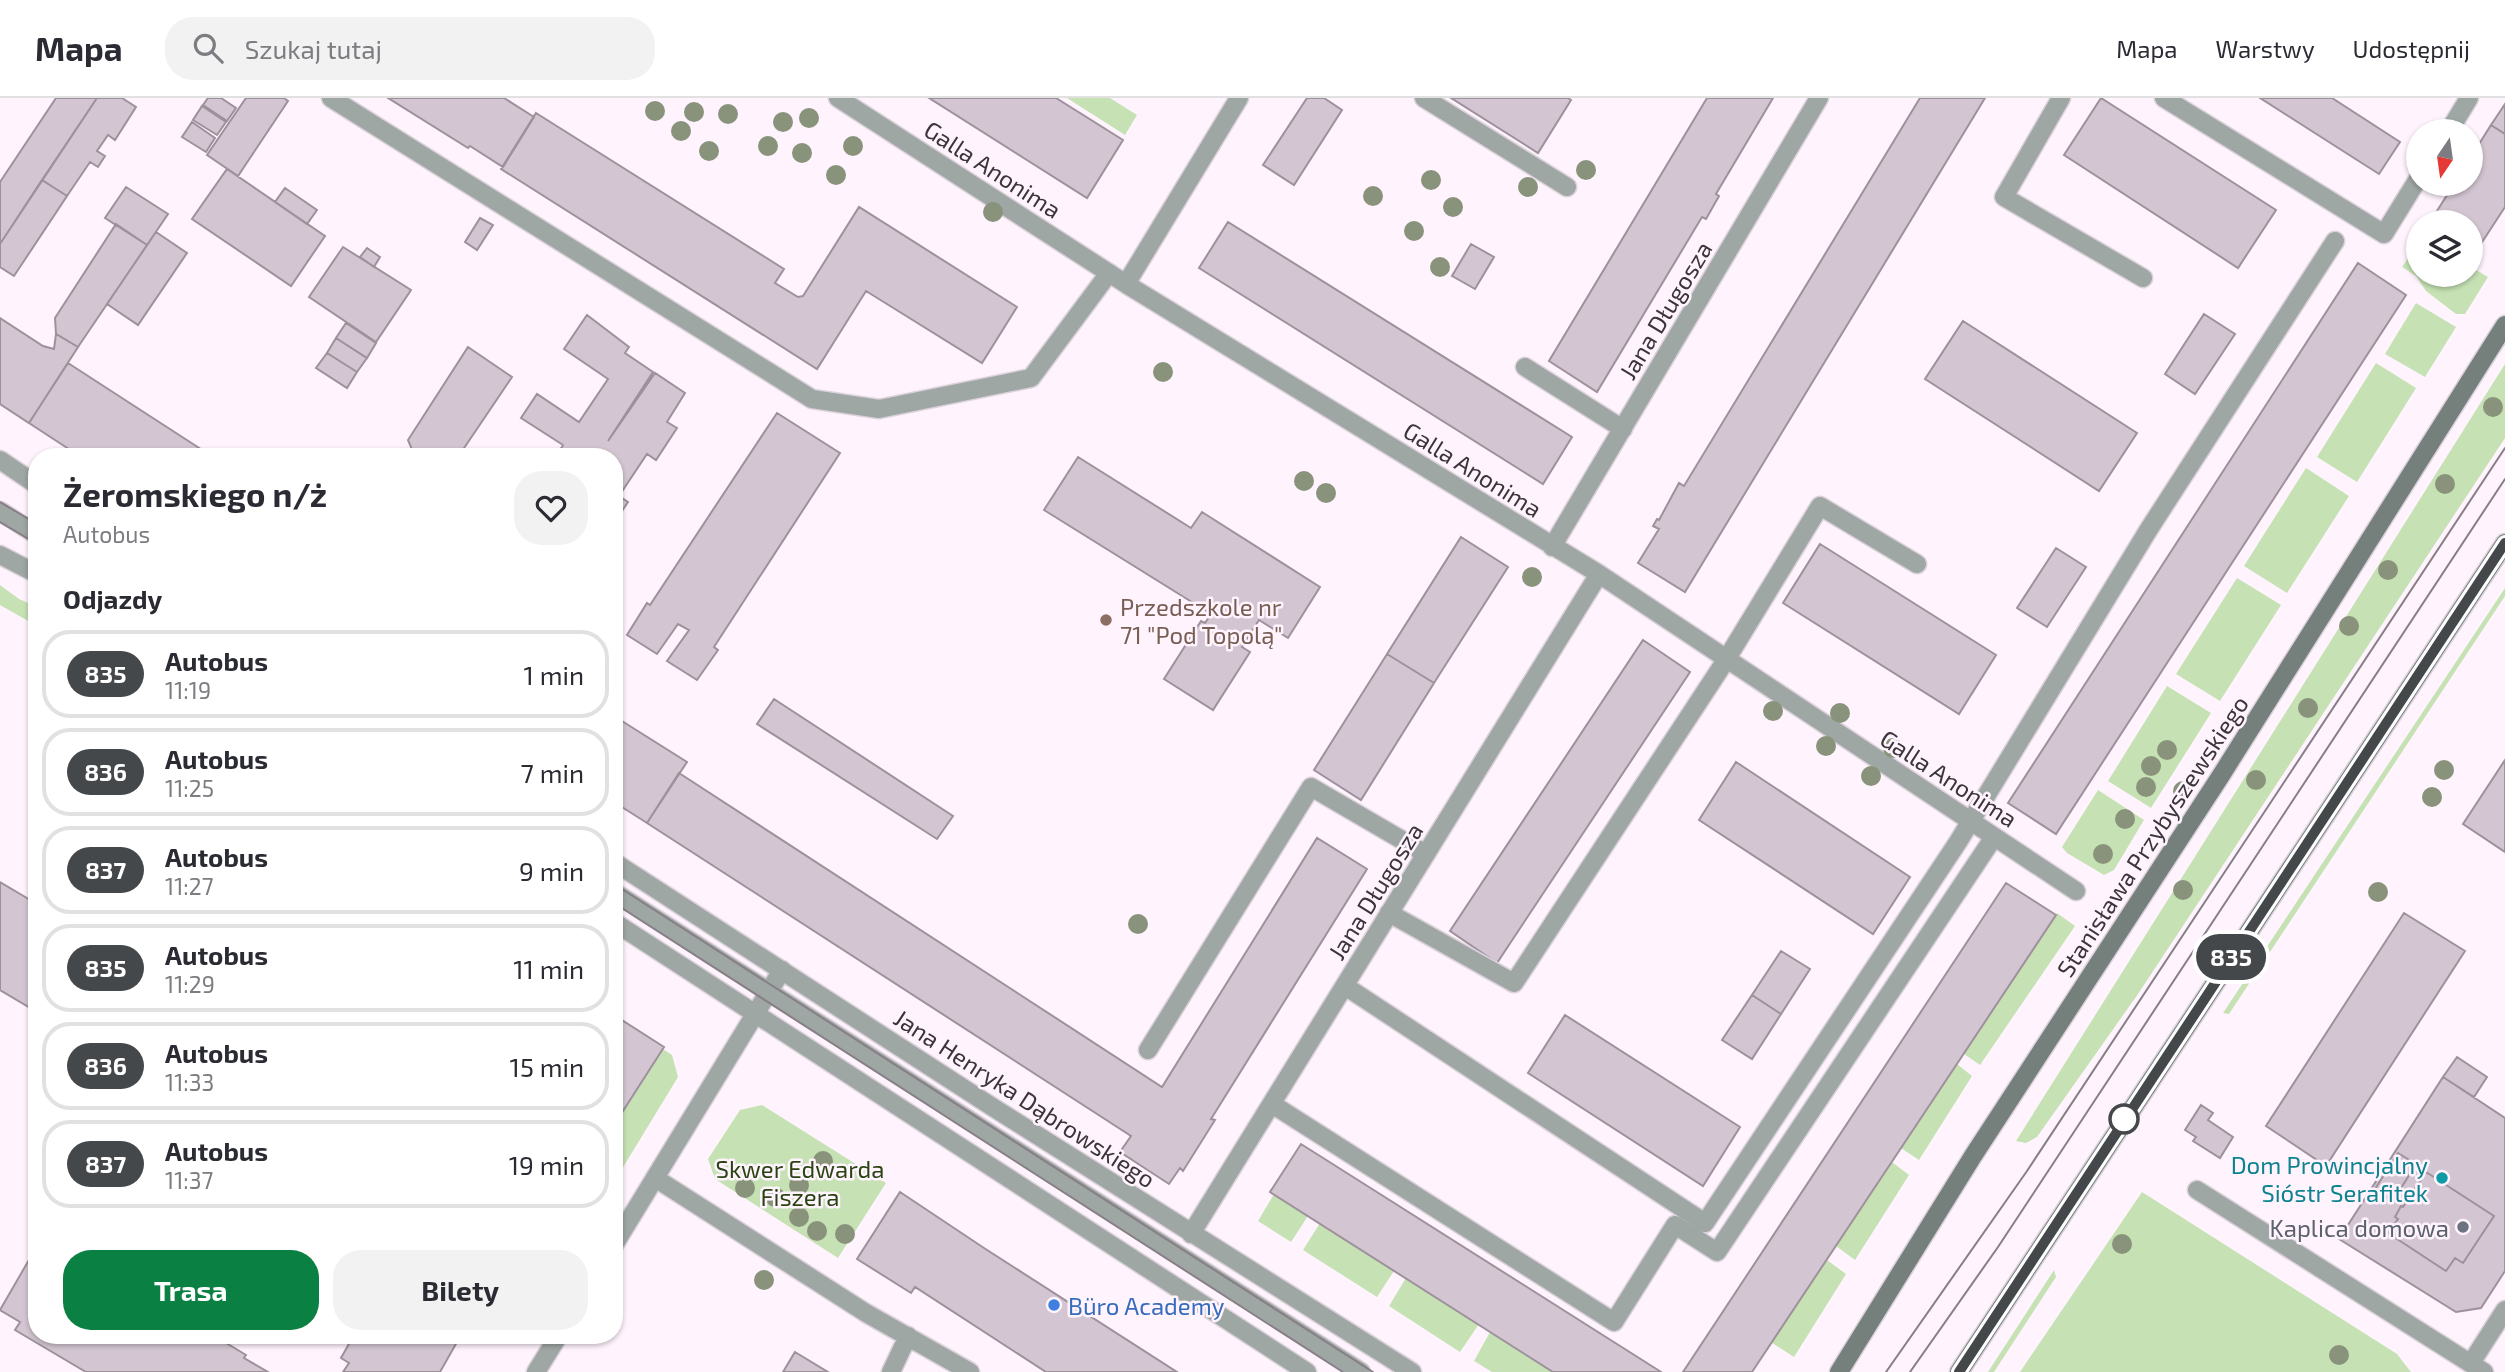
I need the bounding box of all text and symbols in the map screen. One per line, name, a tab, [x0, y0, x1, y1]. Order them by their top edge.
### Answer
search box	[165, 17, 655, 80]
text: Mapa	[35, 28, 123, 68]
icon: search	[189, 29, 227, 67]
text: Szukaj tutaj	[245, 33, 382, 64]
text: Mapa	[2116, 34, 2178, 63]
text: Warstwy	[2216, 34, 2315, 63]
text: Udostępnij	[2353, 34, 2470, 63]
street label: Galla Anonima	[919, 114, 1067, 224]
north arrow	[2406, 119, 2483, 196]
map controls	[2406, 119, 2483, 287]
button: layers	[2406, 210, 2483, 287]
street label: Jana Długosza	[1612, 236, 1718, 384]
street label: Galla Anonima	[1399, 415, 1547, 523]
button: heart	[514, 471, 588, 545]
text: Żeromskiego n/ż	[63, 474, 327, 514]
text: Autobus	[63, 520, 150, 548]
text: Odjazdy	[63, 583, 162, 614]
place label: Przedszkole nr 71 "Pod Topolą"	[1120, 592, 1283, 649]
marker: Przedszkole nr 71 "Pod Topolą"	[1098, 612, 1114, 628]
text: Autobus	[165, 645, 268, 676]
text: 835	[85, 659, 126, 688]
text: 1 min	[524, 659, 584, 690]
text: 11:19	[165, 676, 211, 704]
street label: Stanisława Przybyszewskiego	[2050, 690, 2254, 982]
street label: Galla Anonima	[1875, 723, 2023, 833]
text: Autobus	[165, 743, 268, 774]
text: 836	[84, 757, 127, 786]
text: 7 min	[521, 757, 584, 788]
text: 11:25	[165, 774, 214, 802]
street label: Jana Długosza	[1321, 817, 1429, 965]
text: Autobus	[165, 841, 268, 872]
text: 837	[85, 855, 126, 884]
text: 9 min	[519, 855, 584, 886]
text: 11:27	[165, 872, 213, 900]
line badge: 835	[2191, 934, 2271, 980]
text: Autobus	[165, 939, 268, 970]
text: 835	[2210, 942, 2252, 971]
text: 835	[85, 953, 126, 982]
text: 11 min	[513, 953, 584, 984]
text: 11:29	[165, 970, 215, 998]
street label: Jana Henryka Dąbrowskiego	[889, 1003, 1161, 1193]
text: Autobus	[165, 1037, 268, 1068]
text: 836	[84, 1051, 127, 1080]
text: 15 min	[510, 1051, 584, 1082]
text: 11:33	[165, 1068, 214, 1096]
unlabelled marker	[2109, 1104, 2139, 1134]
text: Autobus	[165, 1135, 268, 1166]
text: 837	[85, 1149, 126, 1178]
text: 19 min	[509, 1149, 584, 1180]
place label: Dom Prowincjalny Sióstr Serafitek	[2231, 1150, 2428, 1207]
park label: Skwer Edwarda Fiszera	[715, 1154, 885, 1211]
text: 11:37	[165, 1166, 213, 1194]
marker: Dom Prowincjalny Sióstr Serafitek	[2434, 1170, 2450, 1186]
place label: Kaplica domowa	[2270, 1213, 2449, 1242]
marker: Kaplica domowa	[2455, 1219, 2471, 1235]
button: Trasa	[63, 1250, 319, 1330]
button: Bilety	[333, 1250, 588, 1330]
place label: Büro Academy	[1068, 1291, 1225, 1320]
marker: Büro Academy	[1046, 1297, 1062, 1313]

